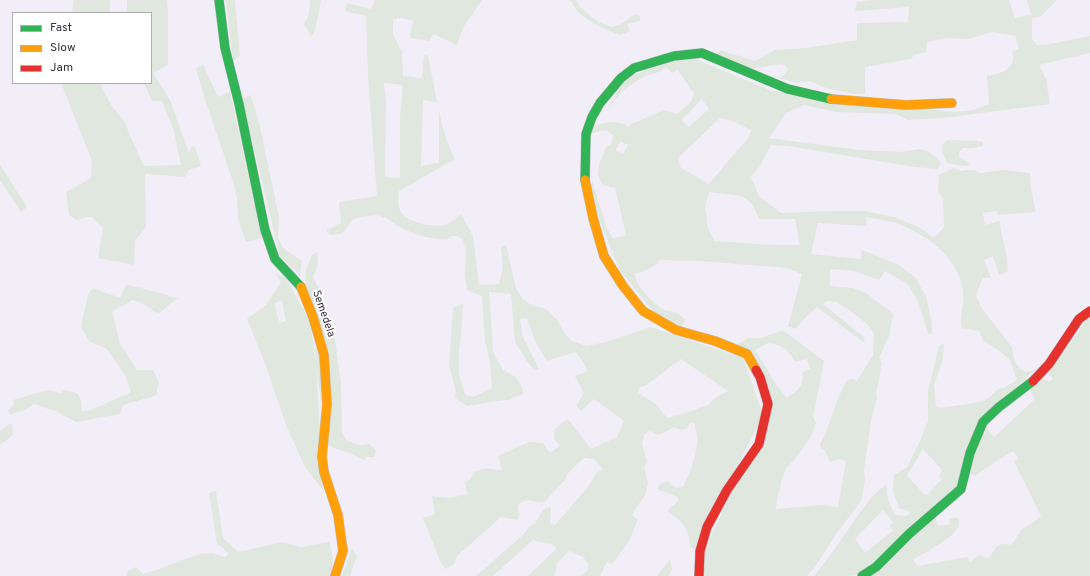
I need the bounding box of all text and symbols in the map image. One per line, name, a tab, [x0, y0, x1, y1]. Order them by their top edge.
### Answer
legend	[12, 12, 152, 84]
text: Fast	[50, 20, 72, 36]
text: Slow	[50, 40, 76, 56]
text: Jam	[50, 60, 73, 76]
street label: Semedela	[309, 289, 337, 339]

